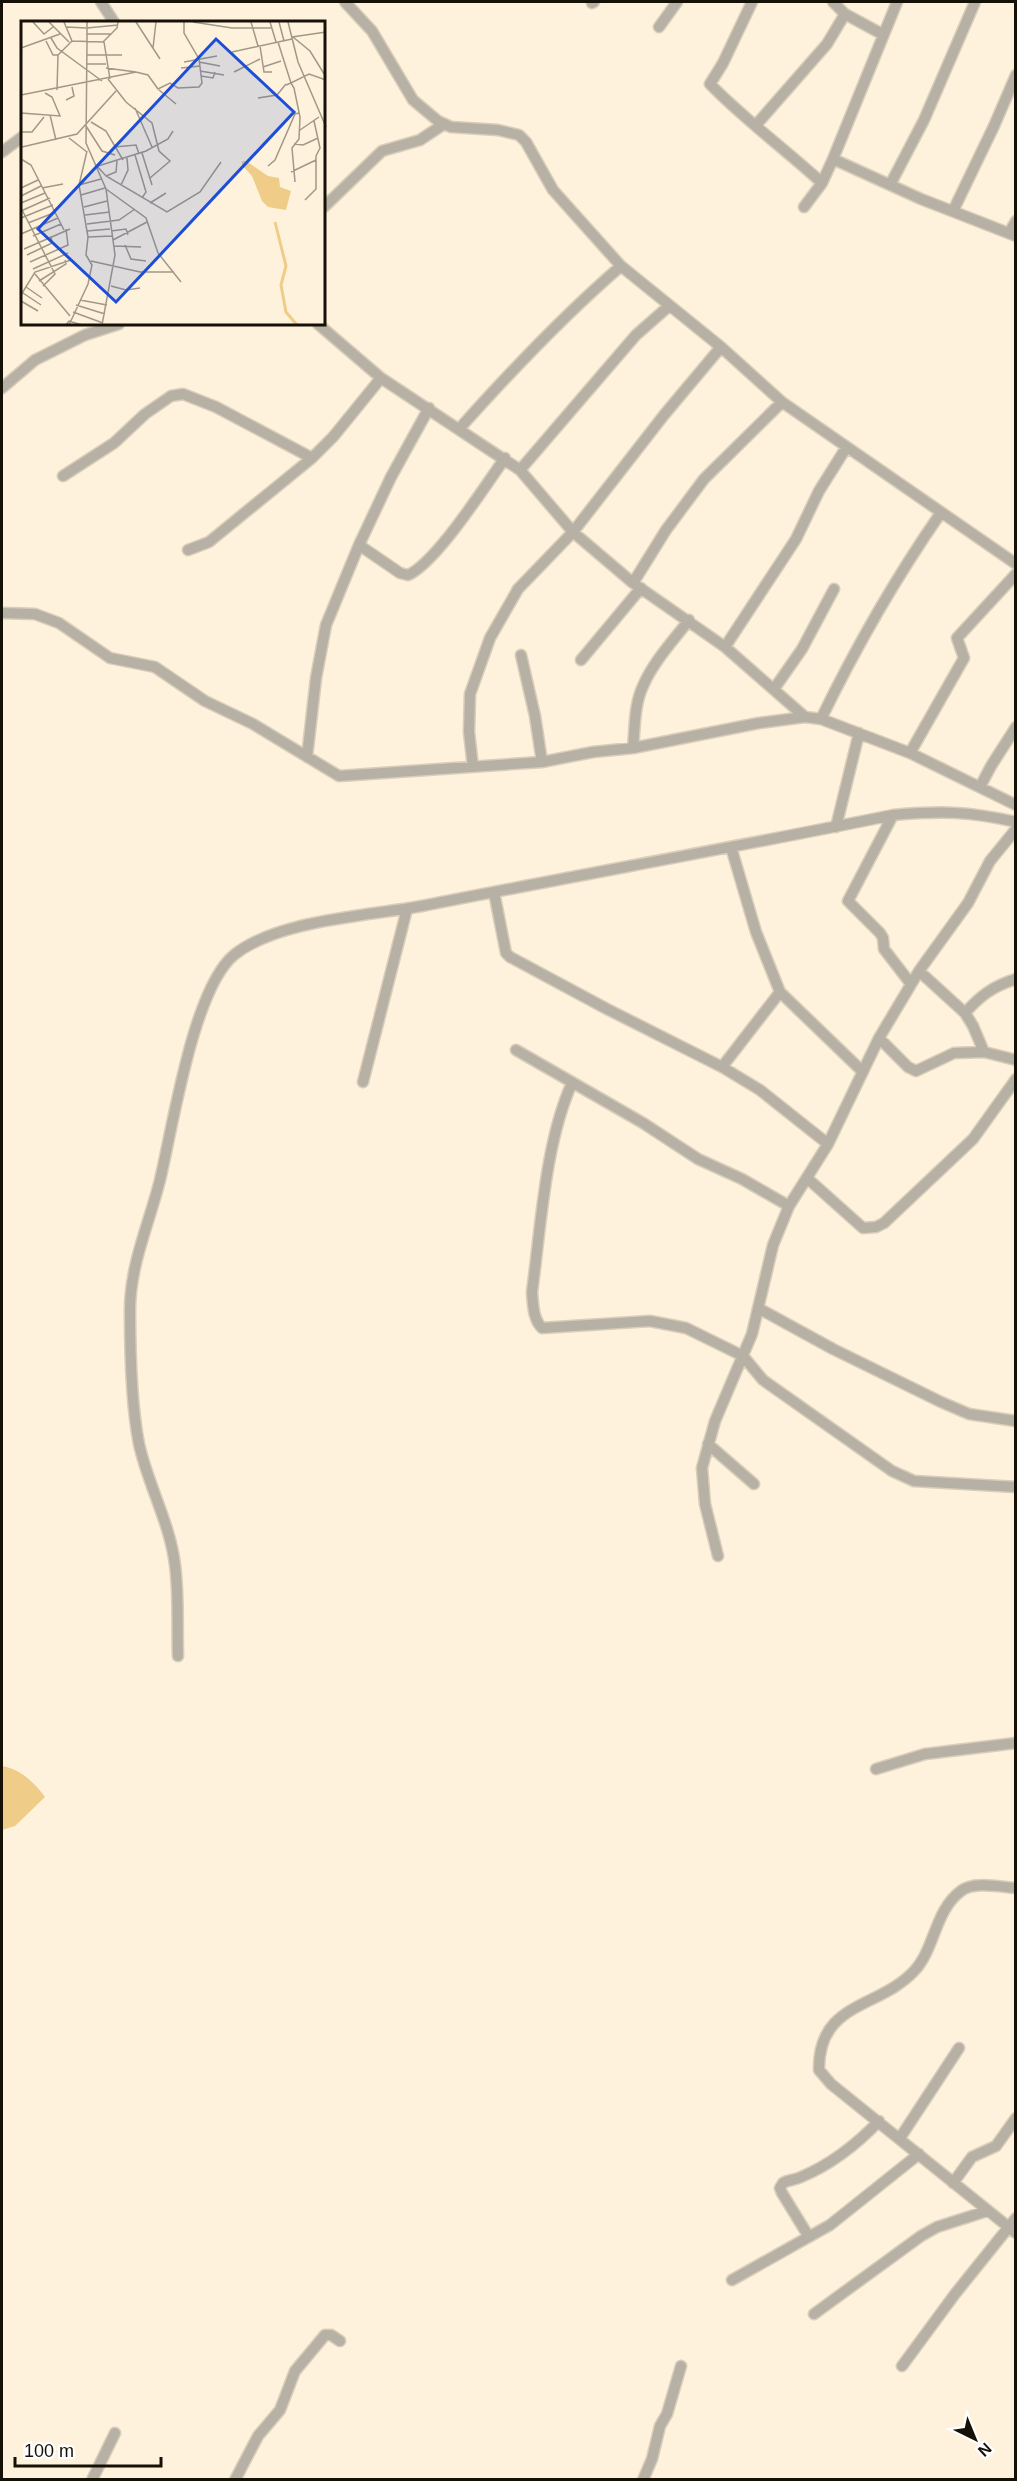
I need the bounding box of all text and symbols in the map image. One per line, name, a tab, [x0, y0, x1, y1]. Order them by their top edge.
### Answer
inset map	[21, 21, 326, 326]
north arrow	[945, 2409, 1005, 2469]
scale bar	[15, 2430, 160, 2468]
text: N	[975, 2439, 995, 2460]
text: 100 m	[24, 2441, 74, 2461]

